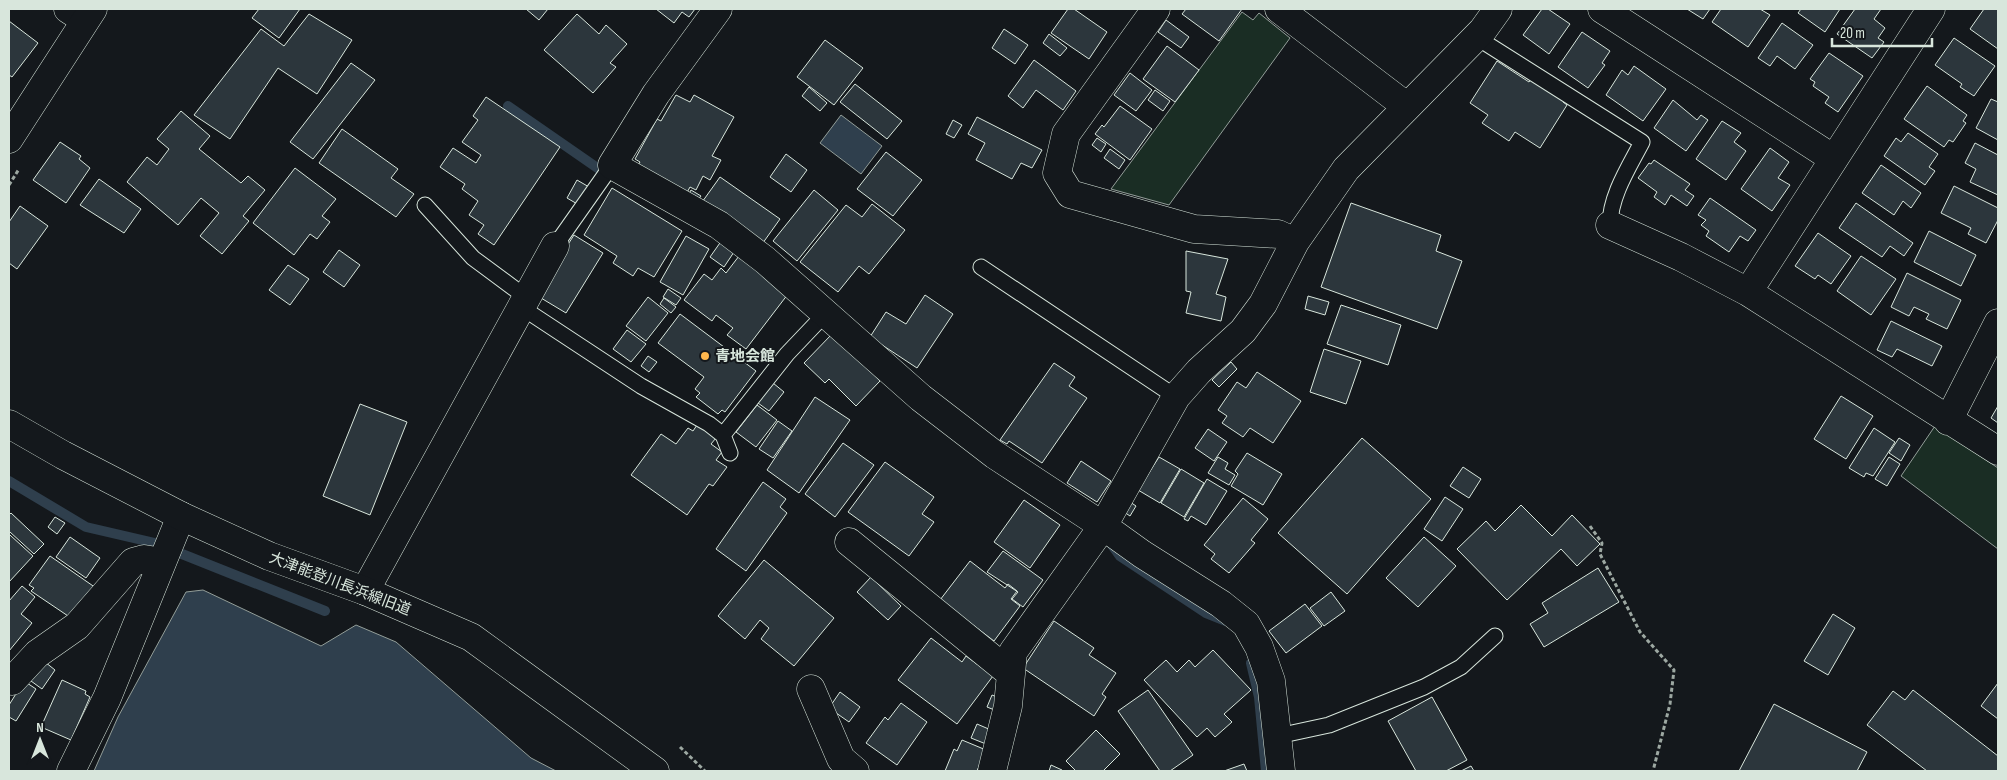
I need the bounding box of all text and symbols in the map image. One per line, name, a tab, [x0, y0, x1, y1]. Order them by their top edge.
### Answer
scale bar	[1832, 15, 1932, 47]
text: 20 m	[1840, 24, 1865, 43]
place label: 青地会館	[715, 347, 775, 366]
marker: 青地会館	[699, 350, 711, 362]
street label: 大津能登川長浜線旧道	[267, 548, 413, 620]
north arrow	[15, 715, 65, 765]
text: N	[36, 719, 44, 736]

